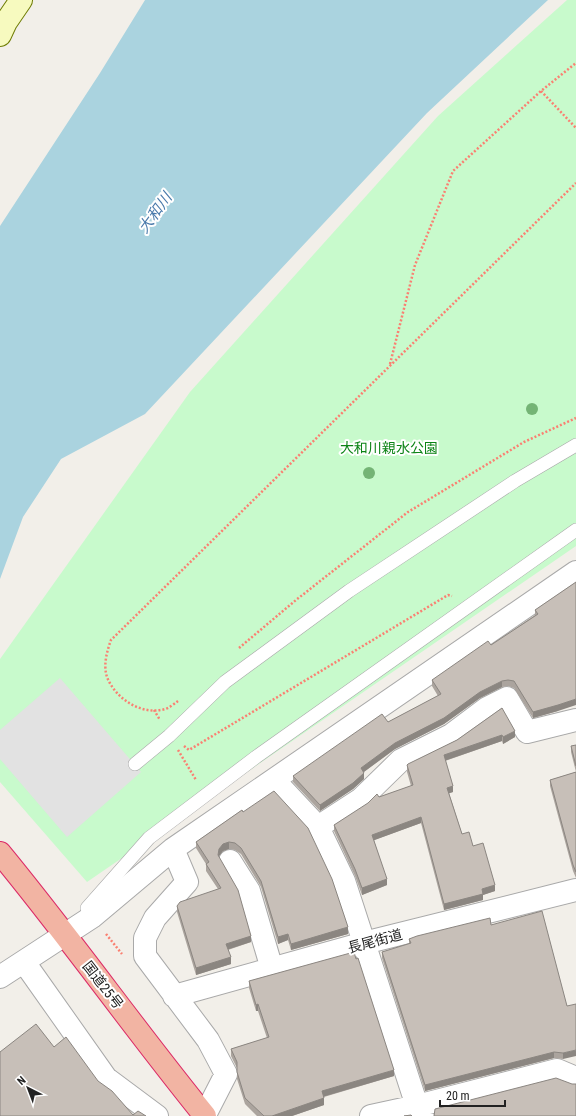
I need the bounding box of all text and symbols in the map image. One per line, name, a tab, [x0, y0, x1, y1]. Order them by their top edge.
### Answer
water label: 大和川	[134, 188, 177, 236]
park label: 大和川親水公園	[340, 440, 438, 456]
street label: 長尾街道	[346, 926, 404, 956]
street label: 国道25号	[80, 958, 126, 1012]
north arrow	[8, 1068, 48, 1108]
text: N	[15, 1074, 29, 1088]
scale bar	[440, 1082, 505, 1108]
text: 20 m	[446, 1089, 470, 1103]

